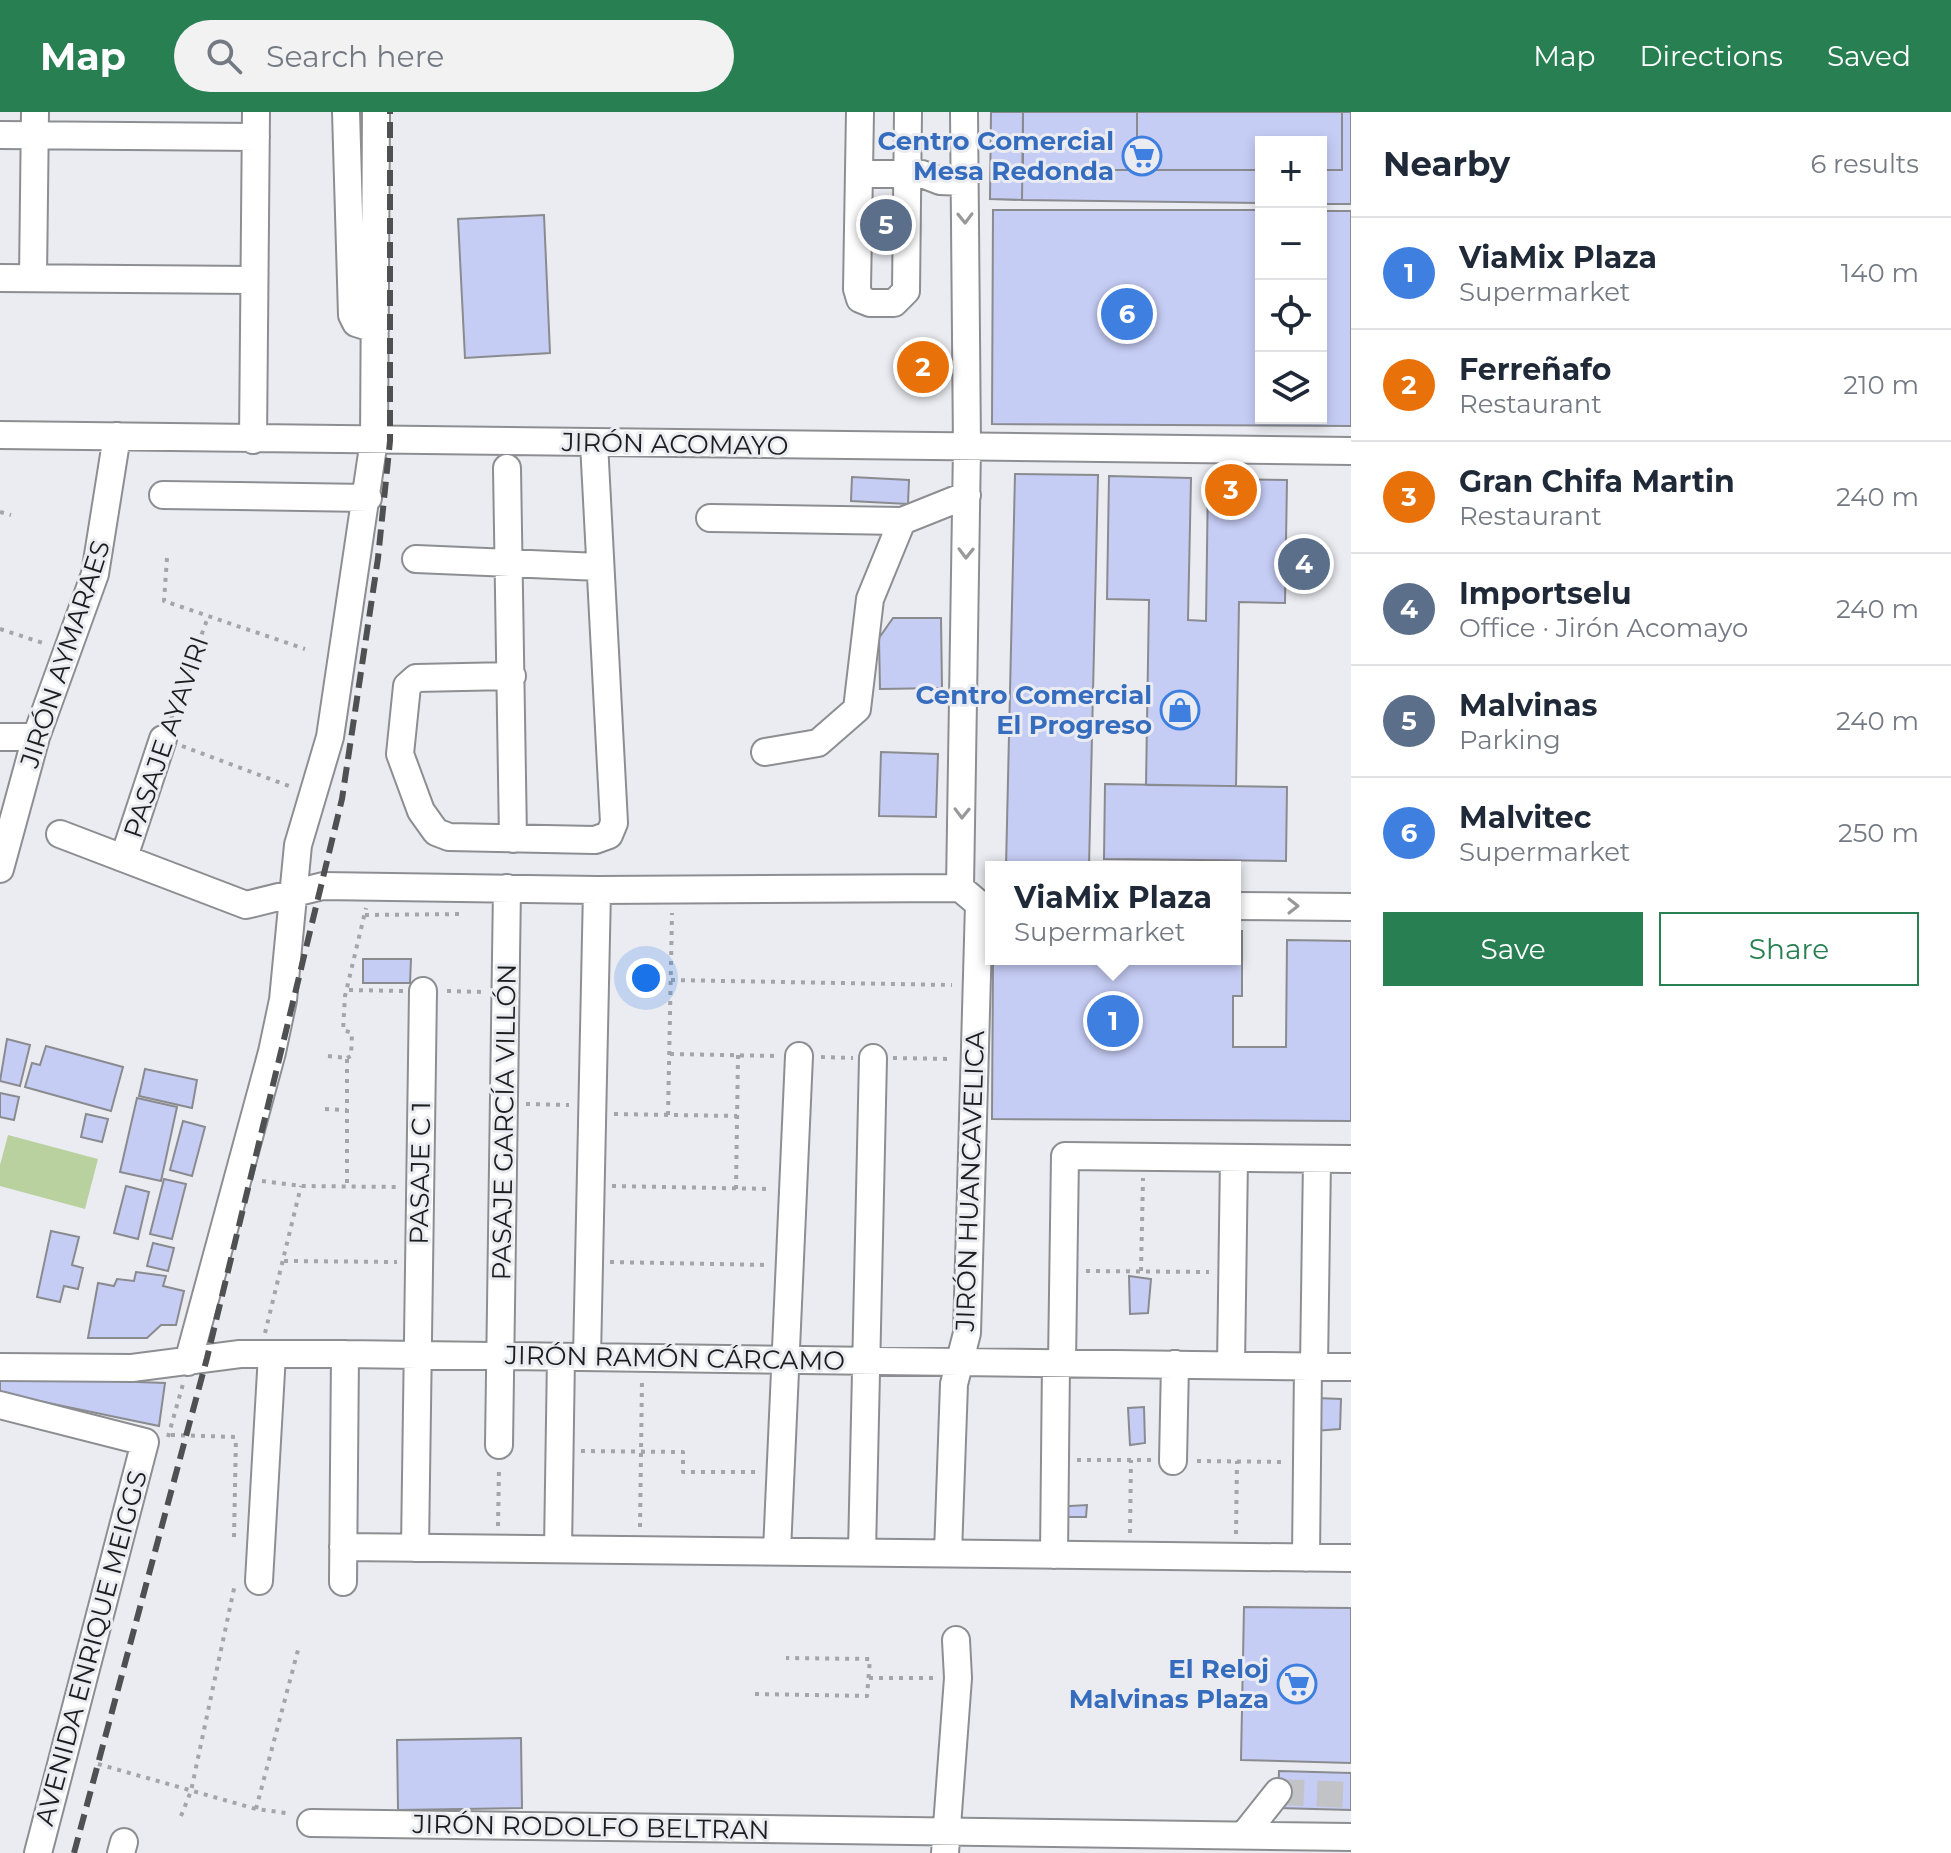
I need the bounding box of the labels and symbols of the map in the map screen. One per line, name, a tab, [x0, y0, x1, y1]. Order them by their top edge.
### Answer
place label: Centro Comercial Mesa Redonda	[878, 125, 1114, 187]
supermarket icon: Centro Comercial Mesa Redonda	[1121, 135, 1163, 177]
pin: 5	[860, 195, 912, 255]
one-way arrow	[956, 212, 973, 225]
pin: 6	[1101, 284, 1153, 344]
pin: 2	[897, 337, 949, 397]
street label: JIRÓN ACOMAYO	[560, 426, 789, 462]
pin: 3	[1205, 460, 1257, 520]
pin: 4	[1278, 534, 1330, 594]
street label: JIRÓN AYMARAES	[13, 536, 117, 773]
one-way arrow	[957, 547, 975, 560]
street label: PASAJE AYAVIRI	[117, 632, 215, 842]
place label: Centro Comercial El Progreso	[916, 679, 1152, 741]
shop icon: Centro Comercial El Progreso	[1159, 689, 1201, 731]
one-way arrow	[953, 807, 970, 820]
one-way arrow	[1287, 897, 1300, 915]
your location	[626, 958, 666, 998]
street label: PASAJE GARCÍA VILLÓN	[485, 963, 523, 1281]
pin: 1	[1087, 991, 1139, 1051]
street label: JIRÓN HUANCAVELICA	[949, 1030, 991, 1333]
street label: PASAJE C 1	[403, 1101, 437, 1245]
street label: JIRÓN RAMÓN CÁRCAMO	[504, 1339, 845, 1377]
street label: AVENIDA ENRIQUE MEIGGS	[28, 1467, 154, 1829]
place label: El Reloj Malvinas Plaza	[1069, 1653, 1269, 1715]
supermarket icon: El Reloj Malvinas Plaza	[1276, 1663, 1318, 1705]
street label: JIRÓN RODOLFO BELTRAN	[411, 1808, 770, 1846]

